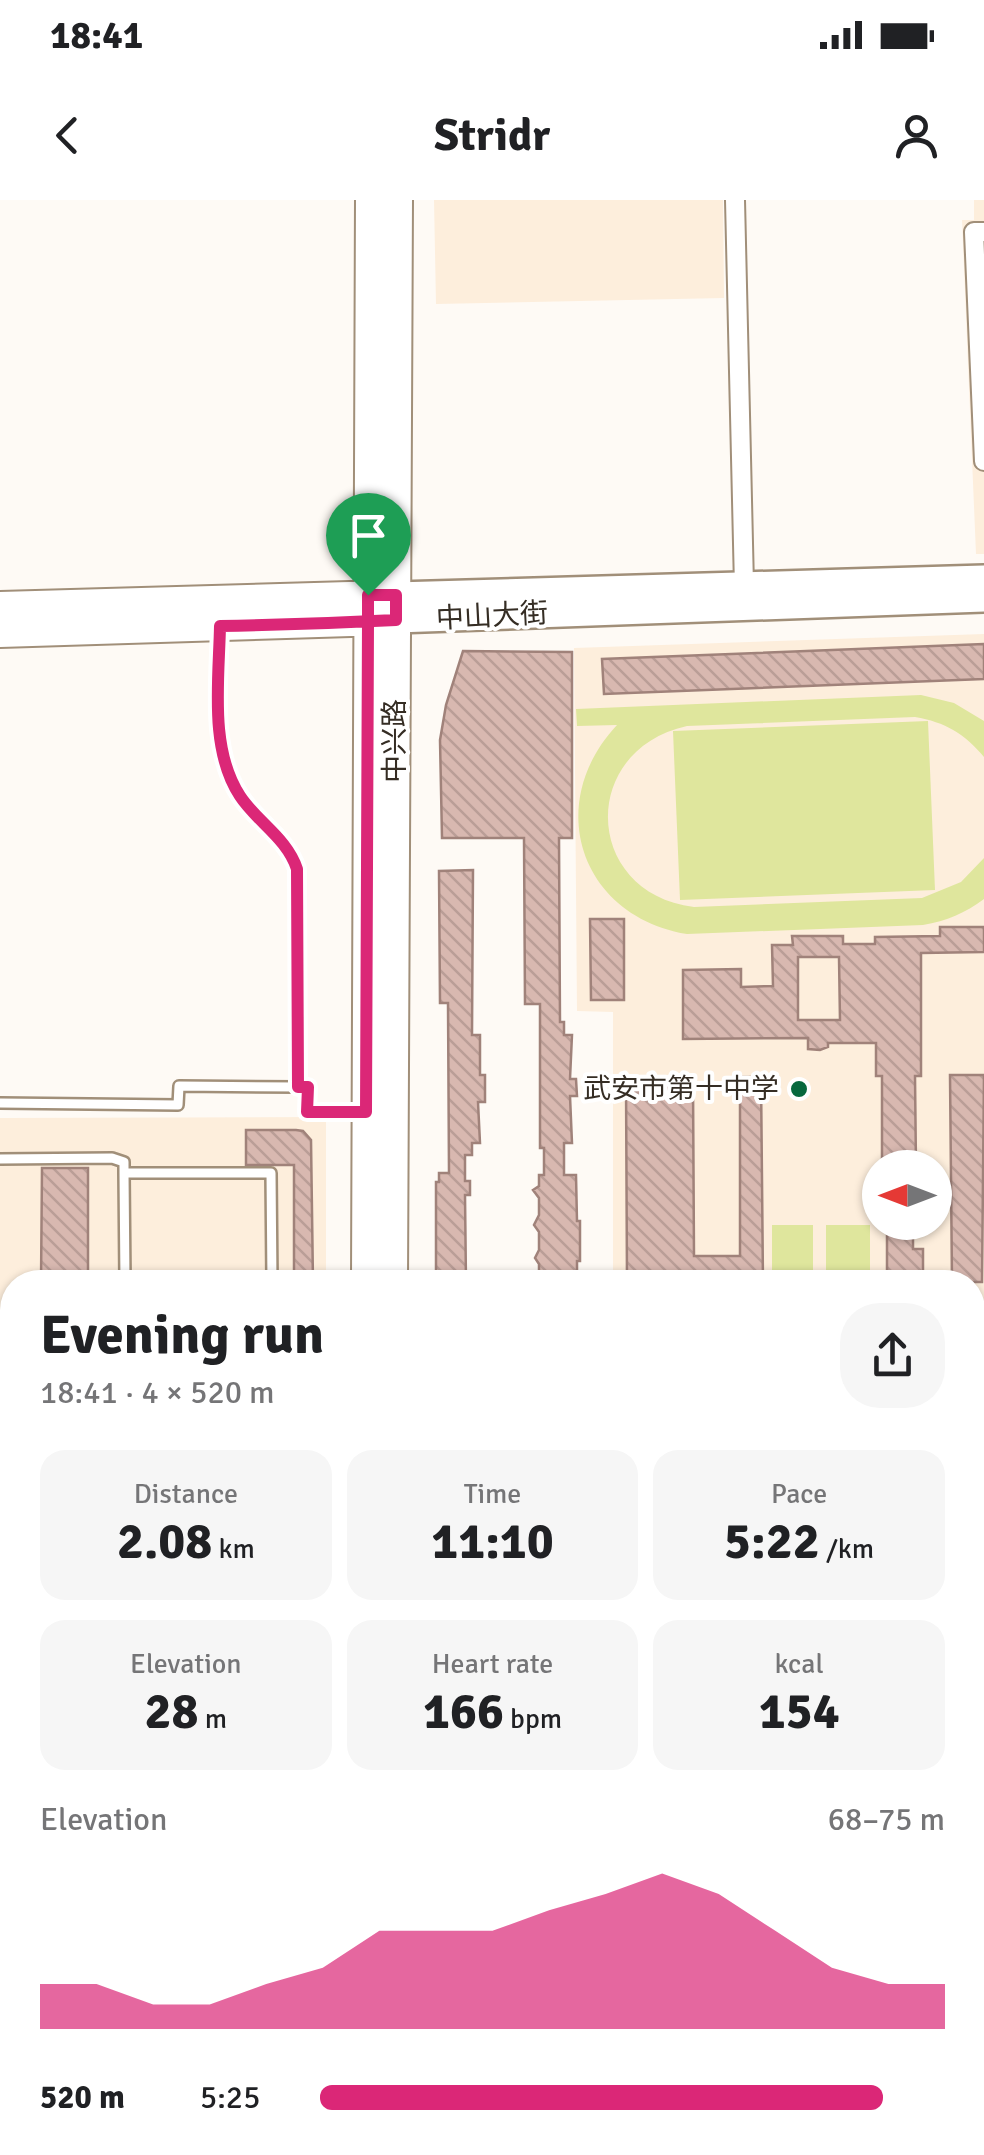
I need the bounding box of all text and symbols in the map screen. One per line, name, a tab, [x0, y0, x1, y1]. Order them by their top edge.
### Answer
text: 18:41	[50, 12, 143, 59]
icon: back	[40, 108, 95, 163]
text: Stridr	[434, 108, 550, 163]
icon: person	[889, 108, 944, 163]
pin	[326, 493, 411, 596]
icon: arrive	[341, 508, 396, 563]
street label: 中山大街	[435, 596, 549, 636]
street label: 中兴路	[378, 699, 412, 783]
place label: 武安市第十中学	[583, 1072, 779, 1106]
marker: 武安市第十中学	[788, 1078, 810, 1100]
north arrow	[862, 1150, 952, 1240]
map controls	[862, 1150, 952, 1240]
text: Evening run	[40, 1301, 324, 1369]
button: share	[840, 1303, 945, 1408]
text: 18:41 · 4 × 520 m	[40, 1373, 275, 1412]
text: Distance	[134, 1477, 238, 1511]
text: Time	[464, 1477, 521, 1511]
text: Pace	[771, 1477, 827, 1511]
text: 2.08	[117, 1511, 212, 1573]
text: 11:10	[431, 1511, 554, 1573]
text: 5:22	[724, 1511, 820, 1573]
text: km	[212, 1532, 255, 1566]
text: /km	[820, 1532, 874, 1566]
text: Elevation	[130, 1647, 242, 1681]
text: Heart rate	[432, 1647, 553, 1681]
text: kcal	[775, 1647, 824, 1681]
text: 28	[145, 1681, 199, 1743]
text: 166	[423, 1681, 504, 1743]
text: 154	[759, 1681, 840, 1743]
text: m	[199, 1702, 227, 1736]
text: bpm	[504, 1702, 562, 1736]
text: Elevation	[40, 1800, 167, 1839]
text: 68–75 m	[828, 1800, 945, 1839]
text: 520 m	[40, 2078, 125, 2117]
text: 5:25	[200, 2078, 260, 2117]

